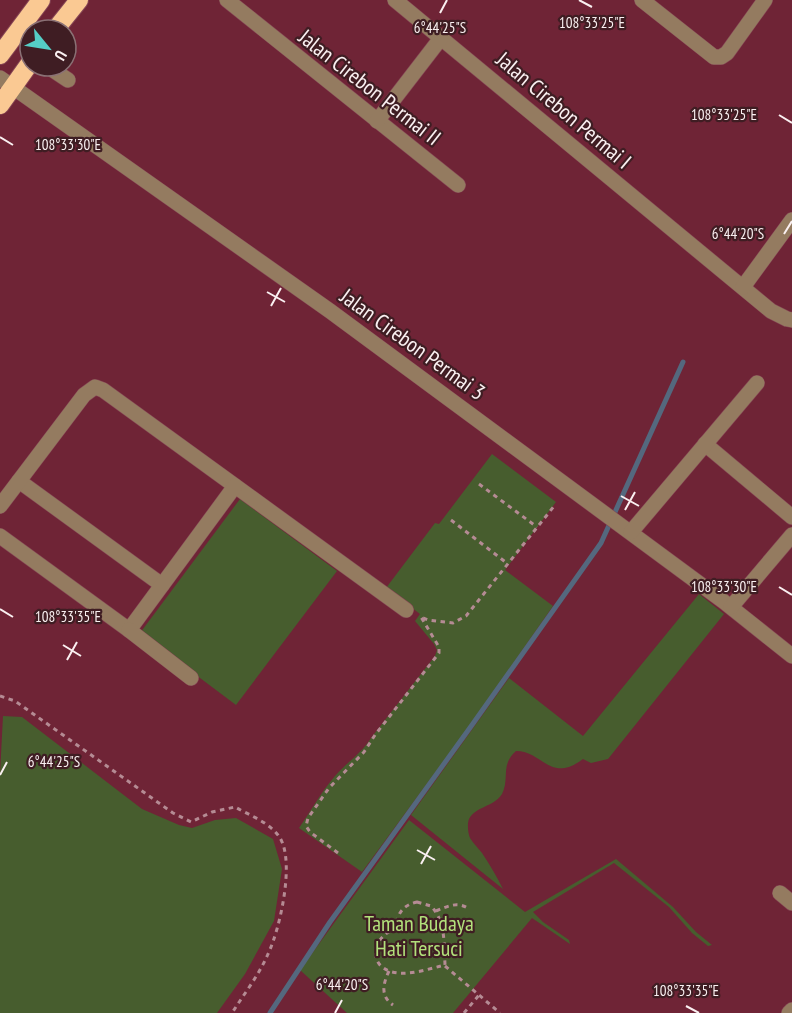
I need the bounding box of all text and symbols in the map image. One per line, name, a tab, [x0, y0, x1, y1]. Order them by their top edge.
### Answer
text: 108°33'25"E	[559, 13, 625, 32]
north arrow	[18, 18, 78, 78]
text: 6°44'25"S	[414, 18, 466, 37]
street label: Jalan Cirebon Permai II	[292, 22, 447, 151]
street label: Jalan Cirebon Permai I	[490, 45, 637, 175]
text: U	[50, 47, 72, 64]
text: 108°33'25"E	[691, 105, 757, 124]
text: 108°33'30"E	[35, 135, 101, 154]
text: 6°44'20"S	[712, 224, 764, 243]
street label: Jalan Cirebon Permai 3	[334, 281, 491, 406]
text: 108°33'30"E	[691, 577, 757, 596]
text: 108°33'35"E	[35, 607, 101, 626]
text: 6°44'25"S	[28, 752, 80, 771]
park label: Taman Budaya Hati Tersuci	[364, 909, 474, 962]
text: 6°44'20"S	[316, 975, 368, 994]
text: 108°33'35"E	[653, 981, 719, 1000]

